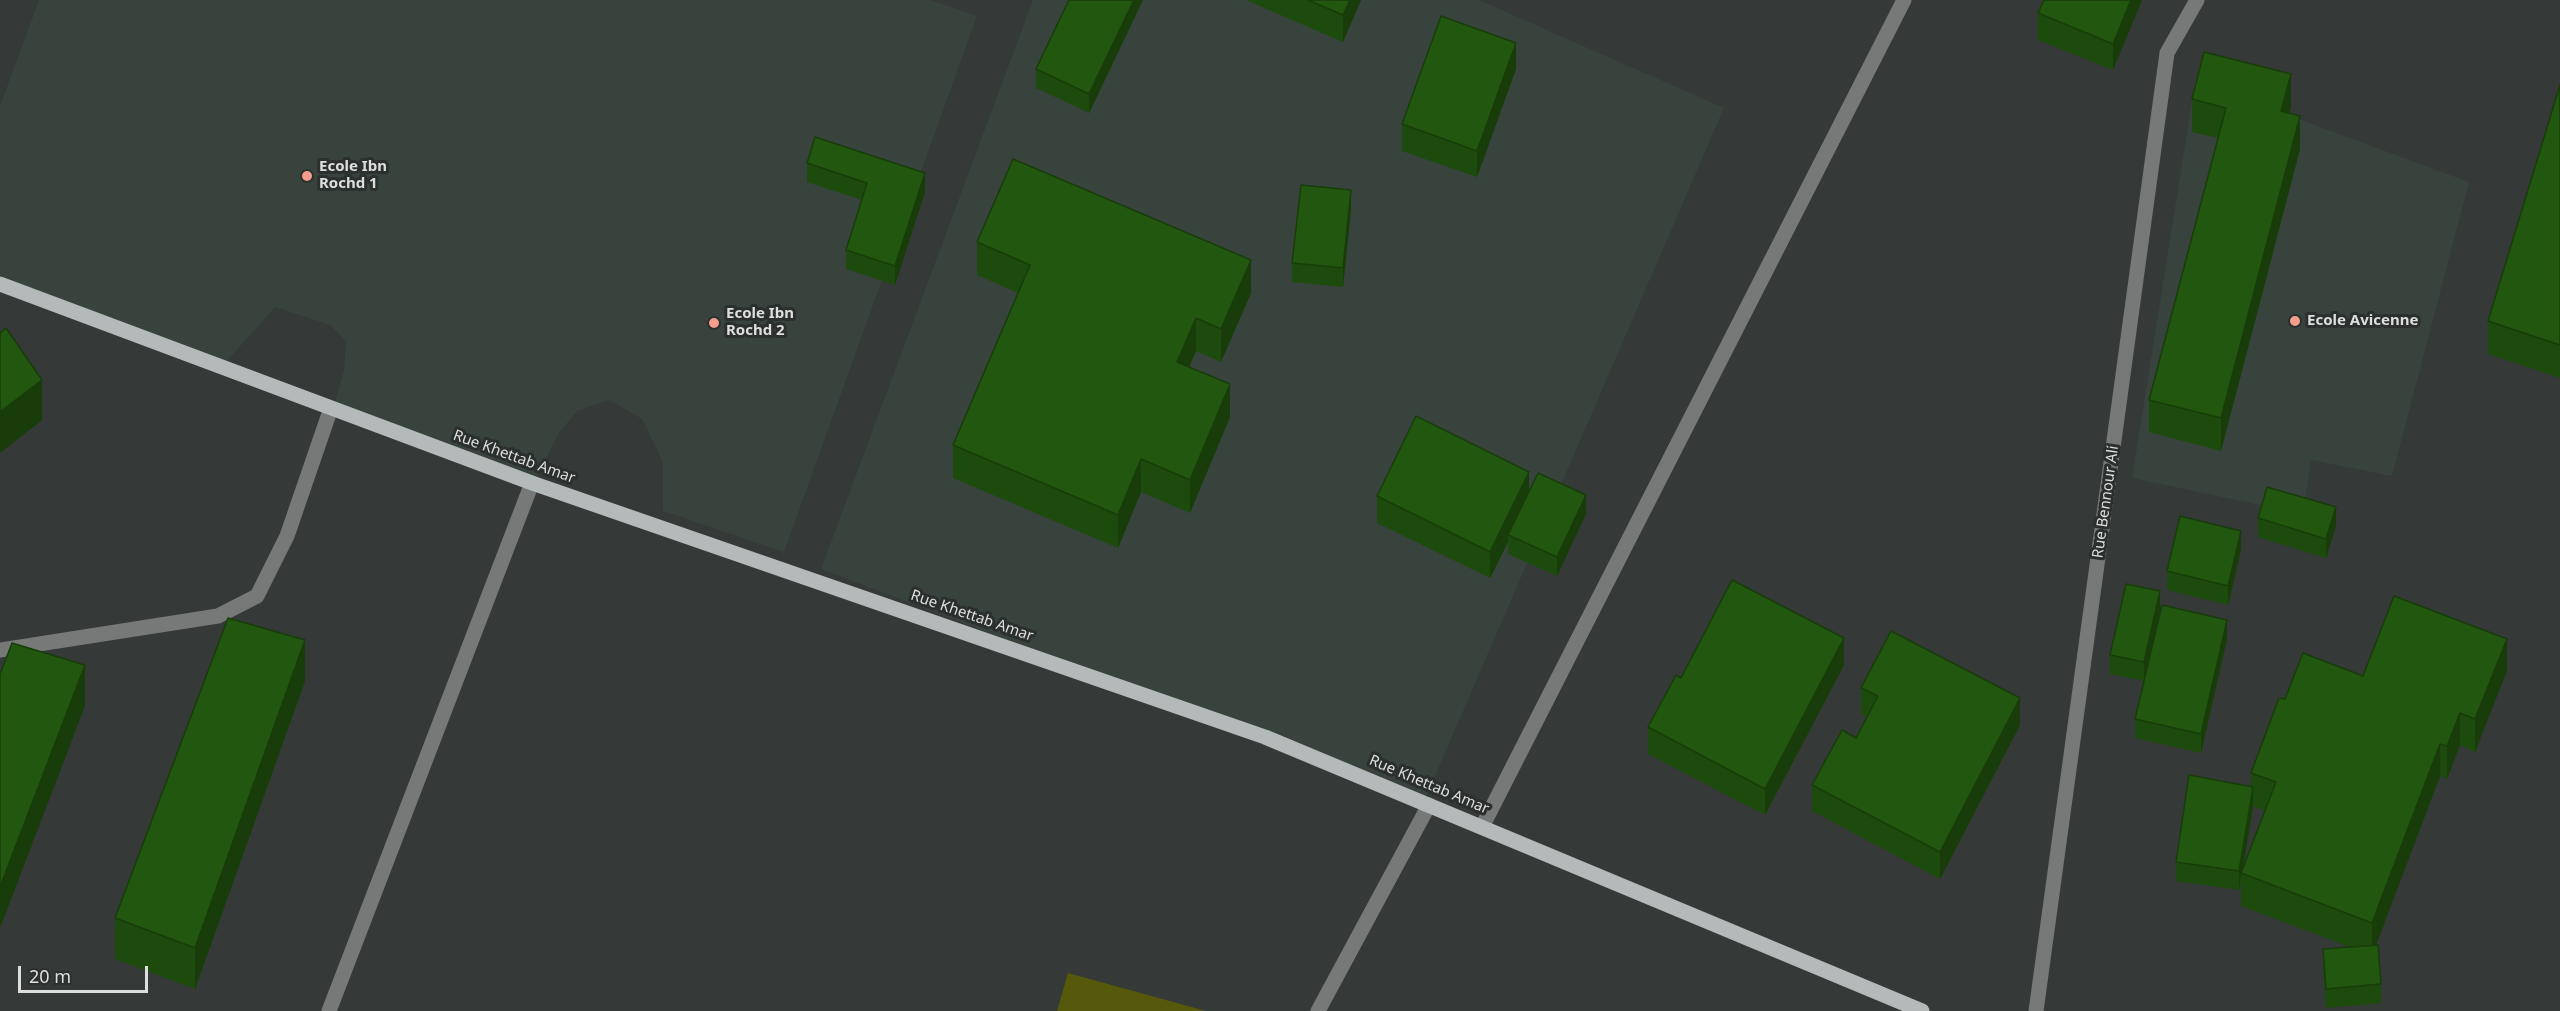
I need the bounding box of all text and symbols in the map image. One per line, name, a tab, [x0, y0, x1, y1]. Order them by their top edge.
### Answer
place label: Ecole Ibn Rochd 1	[319, 158, 387, 193]
marker: Ecole Ibn Rochd 1	[300, 169, 314, 183]
place label: Ecole Ibn Rochd 2	[726, 305, 794, 340]
place label: Ecole Avicenne	[2307, 312, 2418, 330]
marker: Ecole Avicenne	[2288, 314, 2302, 328]
marker: Ecole Ibn Rochd 2	[707, 316, 721, 330]
street label: Rue Khettab Amar	[451, 427, 577, 487]
street label: Rue Bennour Ali	[2089, 445, 2123, 559]
street label: Rue Khettab Amar	[908, 587, 1036, 645]
street label: Rue Khettab Amar	[1366, 752, 1492, 818]
scale bar	[21, 954, 152, 992]
text: 20 m	[29, 964, 71, 988]

